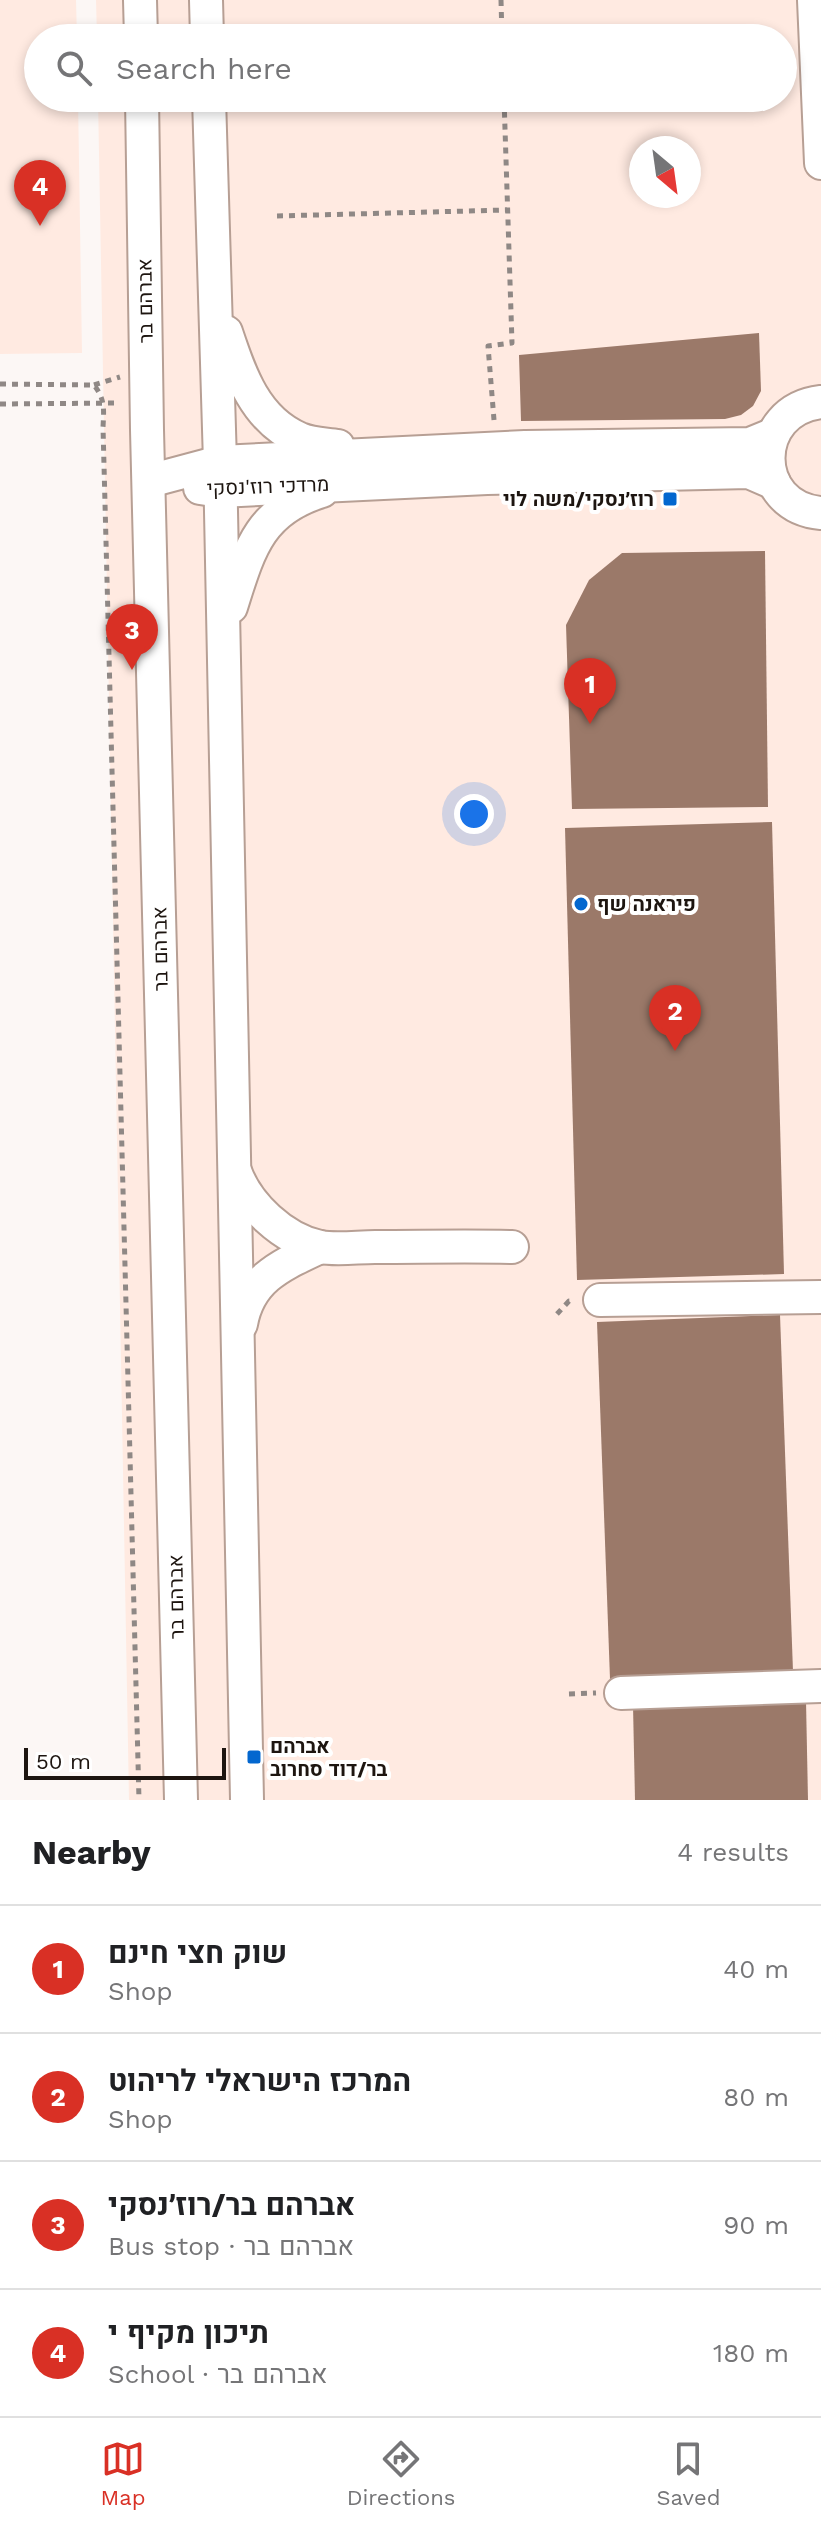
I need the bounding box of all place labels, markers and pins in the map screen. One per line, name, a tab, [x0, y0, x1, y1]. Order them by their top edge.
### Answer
pin: 4	[14, 160, 66, 226]
place label: רוז׳נסקי/משה לוי	[503, 487, 654, 511]
marker: רוז׳נסקי/משה לוי	[661, 490, 679, 508]
pin: 3	[106, 604, 158, 670]
pin: 1	[564, 658, 616, 724]
place label: פיראנה שף	[597, 892, 696, 916]
marker: פיראנה שף	[572, 895, 590, 913]
pin: 2	[649, 985, 701, 1051]
place label: אברהם בר/דוד סחרוב	[270, 1734, 388, 1781]
marker: אברהם בר/דוד סחרוב	[245, 1748, 263, 1766]

